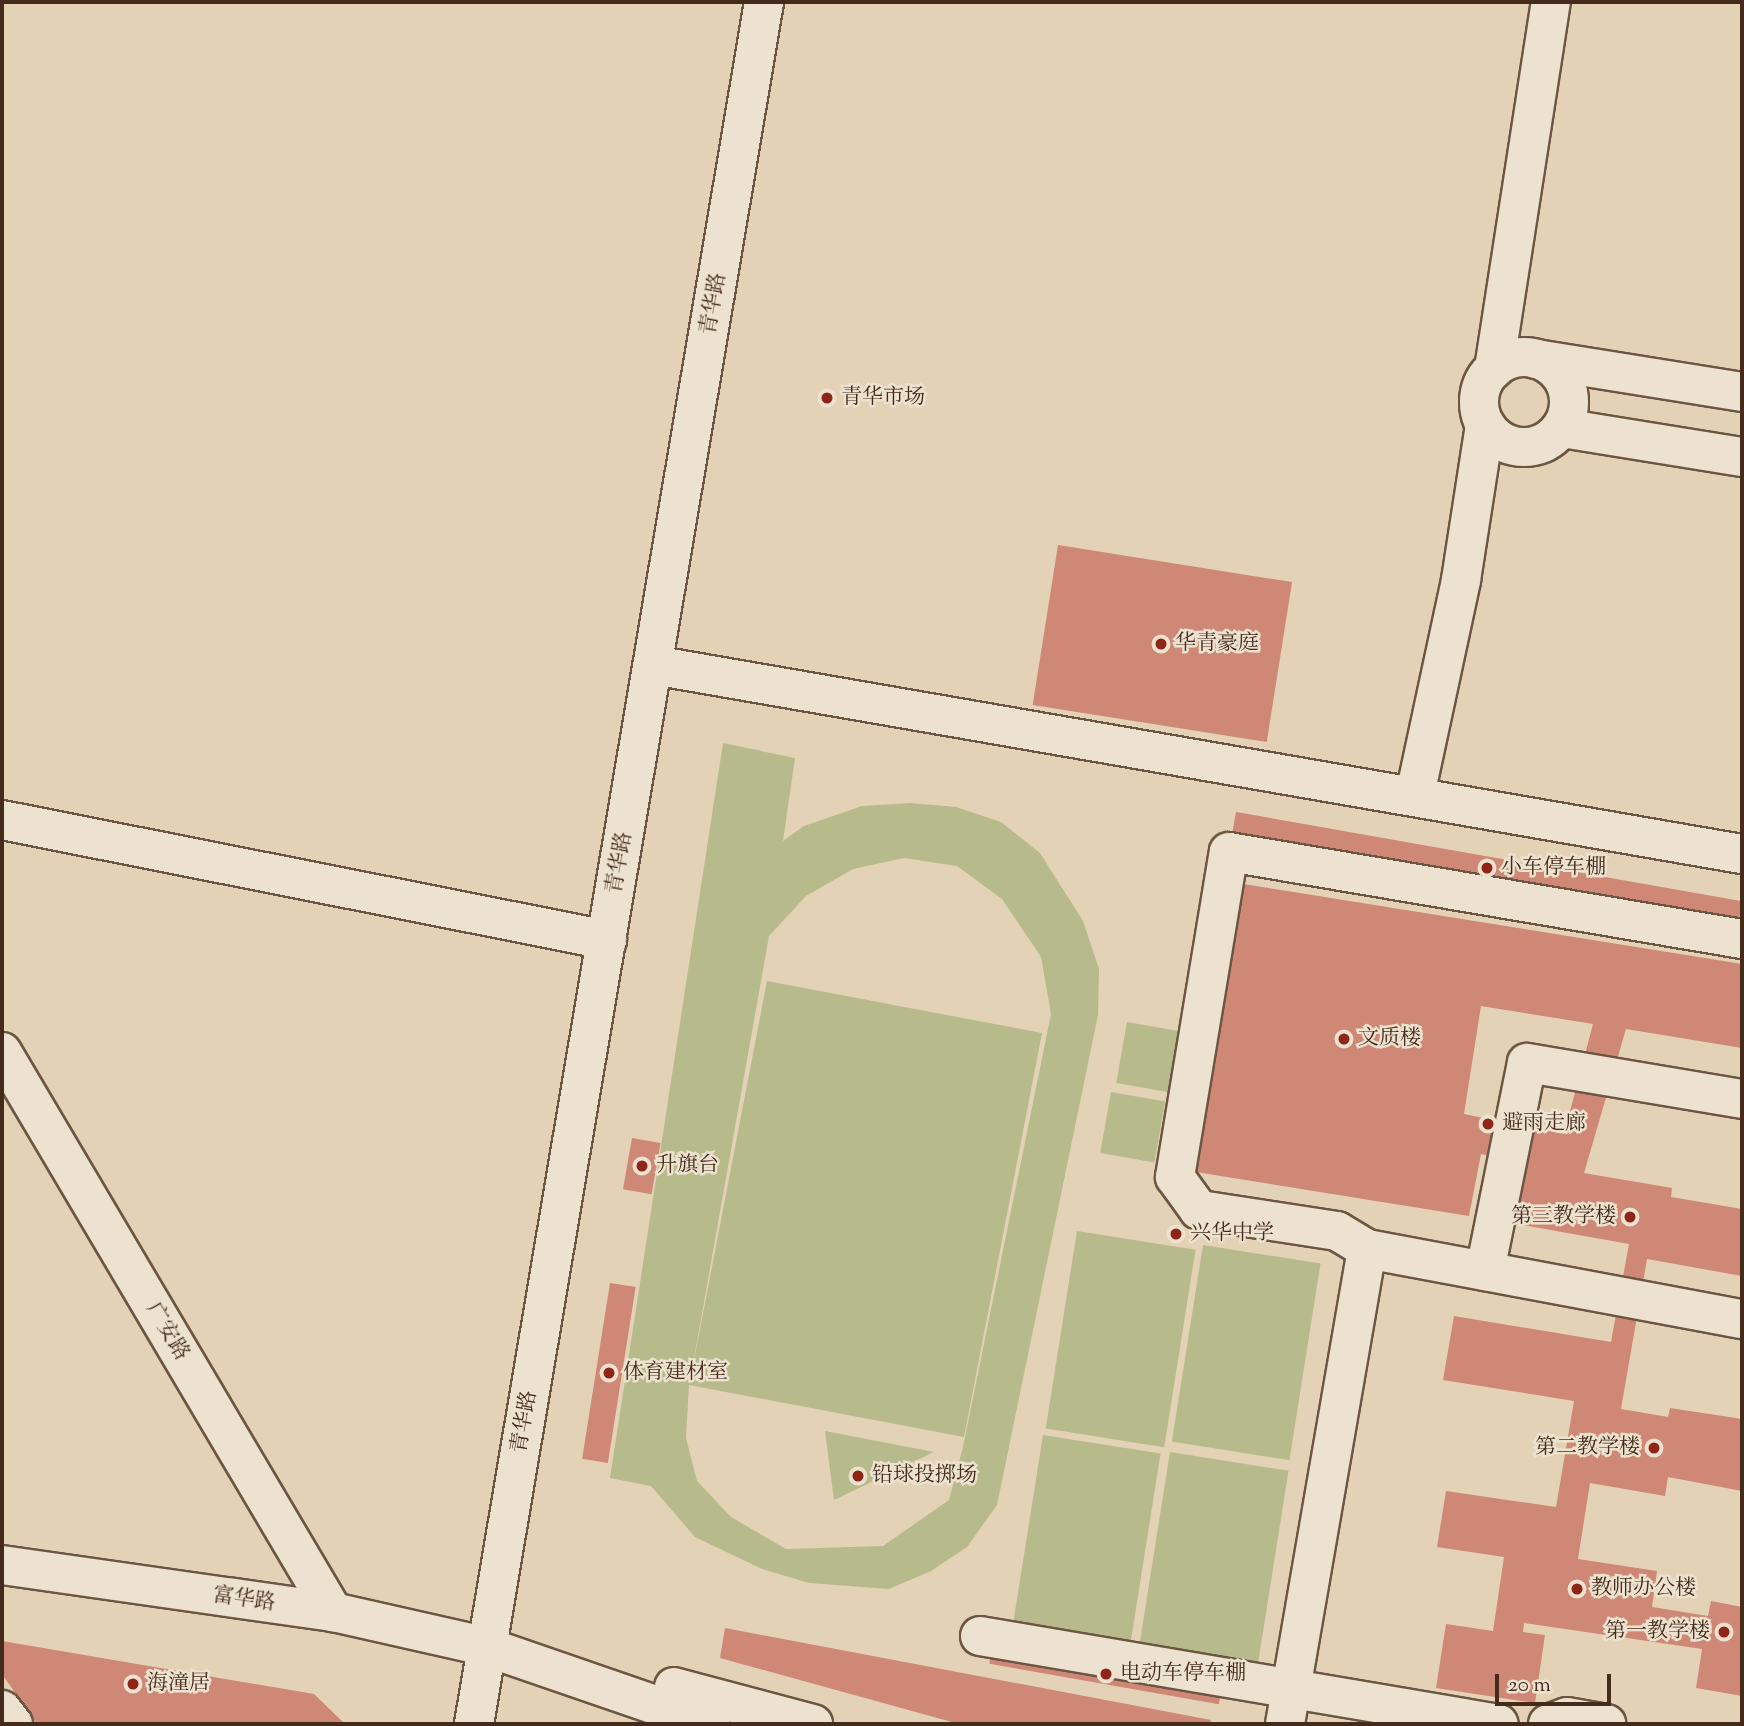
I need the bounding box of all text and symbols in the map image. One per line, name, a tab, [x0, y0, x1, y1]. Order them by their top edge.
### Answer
street label: 青华路	[696, 271, 732, 337]
place label: 青华市场	[841, 385, 925, 411]
marker: 青华市场	[819, 390, 835, 406]
place label: 华青豪庭	[1175, 631, 1259, 657]
marker: 华青豪庭	[1153, 636, 1169, 652]
street label: 青华路	[602, 830, 638, 896]
place label: 小车停车棚	[1501, 855, 1606, 881]
marker: 小车停车棚	[1479, 860, 1495, 876]
place label: 文质楼	[1358, 1026, 1421, 1052]
marker: 文质楼	[1336, 1031, 1352, 1047]
place label: 避雨走廊	[1502, 1111, 1586, 1137]
marker: 避雨走廊	[1480, 1116, 1496, 1132]
place label: 升旗台	[656, 1153, 719, 1179]
marker: 升旗台	[634, 1158, 650, 1174]
place label: 第三教学楼	[1511, 1204, 1616, 1230]
marker: 第三教学楼	[1622, 1209, 1638, 1225]
place label: 兴华中学	[1190, 1221, 1274, 1247]
marker: 兴华中学	[1168, 1226, 1184, 1242]
street label: 广安路	[140, 1299, 194, 1365]
place label: 体育建材室	[623, 1360, 728, 1386]
marker: 体育建材室	[601, 1365, 617, 1381]
street label: 青华路	[507, 1389, 543, 1455]
place label: 第二教学楼	[1535, 1435, 1640, 1461]
marker: 第二教学楼	[1646, 1440, 1662, 1456]
place label: 铅球投掷场	[872, 1463, 977, 1489]
marker: 铅球投掷场	[850, 1468, 866, 1484]
place label: 教师办公楼	[1591, 1576, 1696, 1602]
marker: 教师办公楼	[1569, 1581, 1585, 1597]
street label: 富华路	[211, 1583, 277, 1617]
place label: 第一教学楼	[1605, 1619, 1710, 1645]
marker: 第一教学楼	[1716, 1624, 1732, 1640]
scale bar	[1499, 1660, 1614, 1704]
place label: 电动车停车棚	[1120, 1661, 1246, 1687]
marker: 电动车停车棚	[1098, 1666, 1114, 1682]
place label: 海潼居	[147, 1671, 210, 1697]
text: 20 m	[1508, 1671, 1551, 1701]
marker: 海潼居	[125, 1676, 141, 1692]

